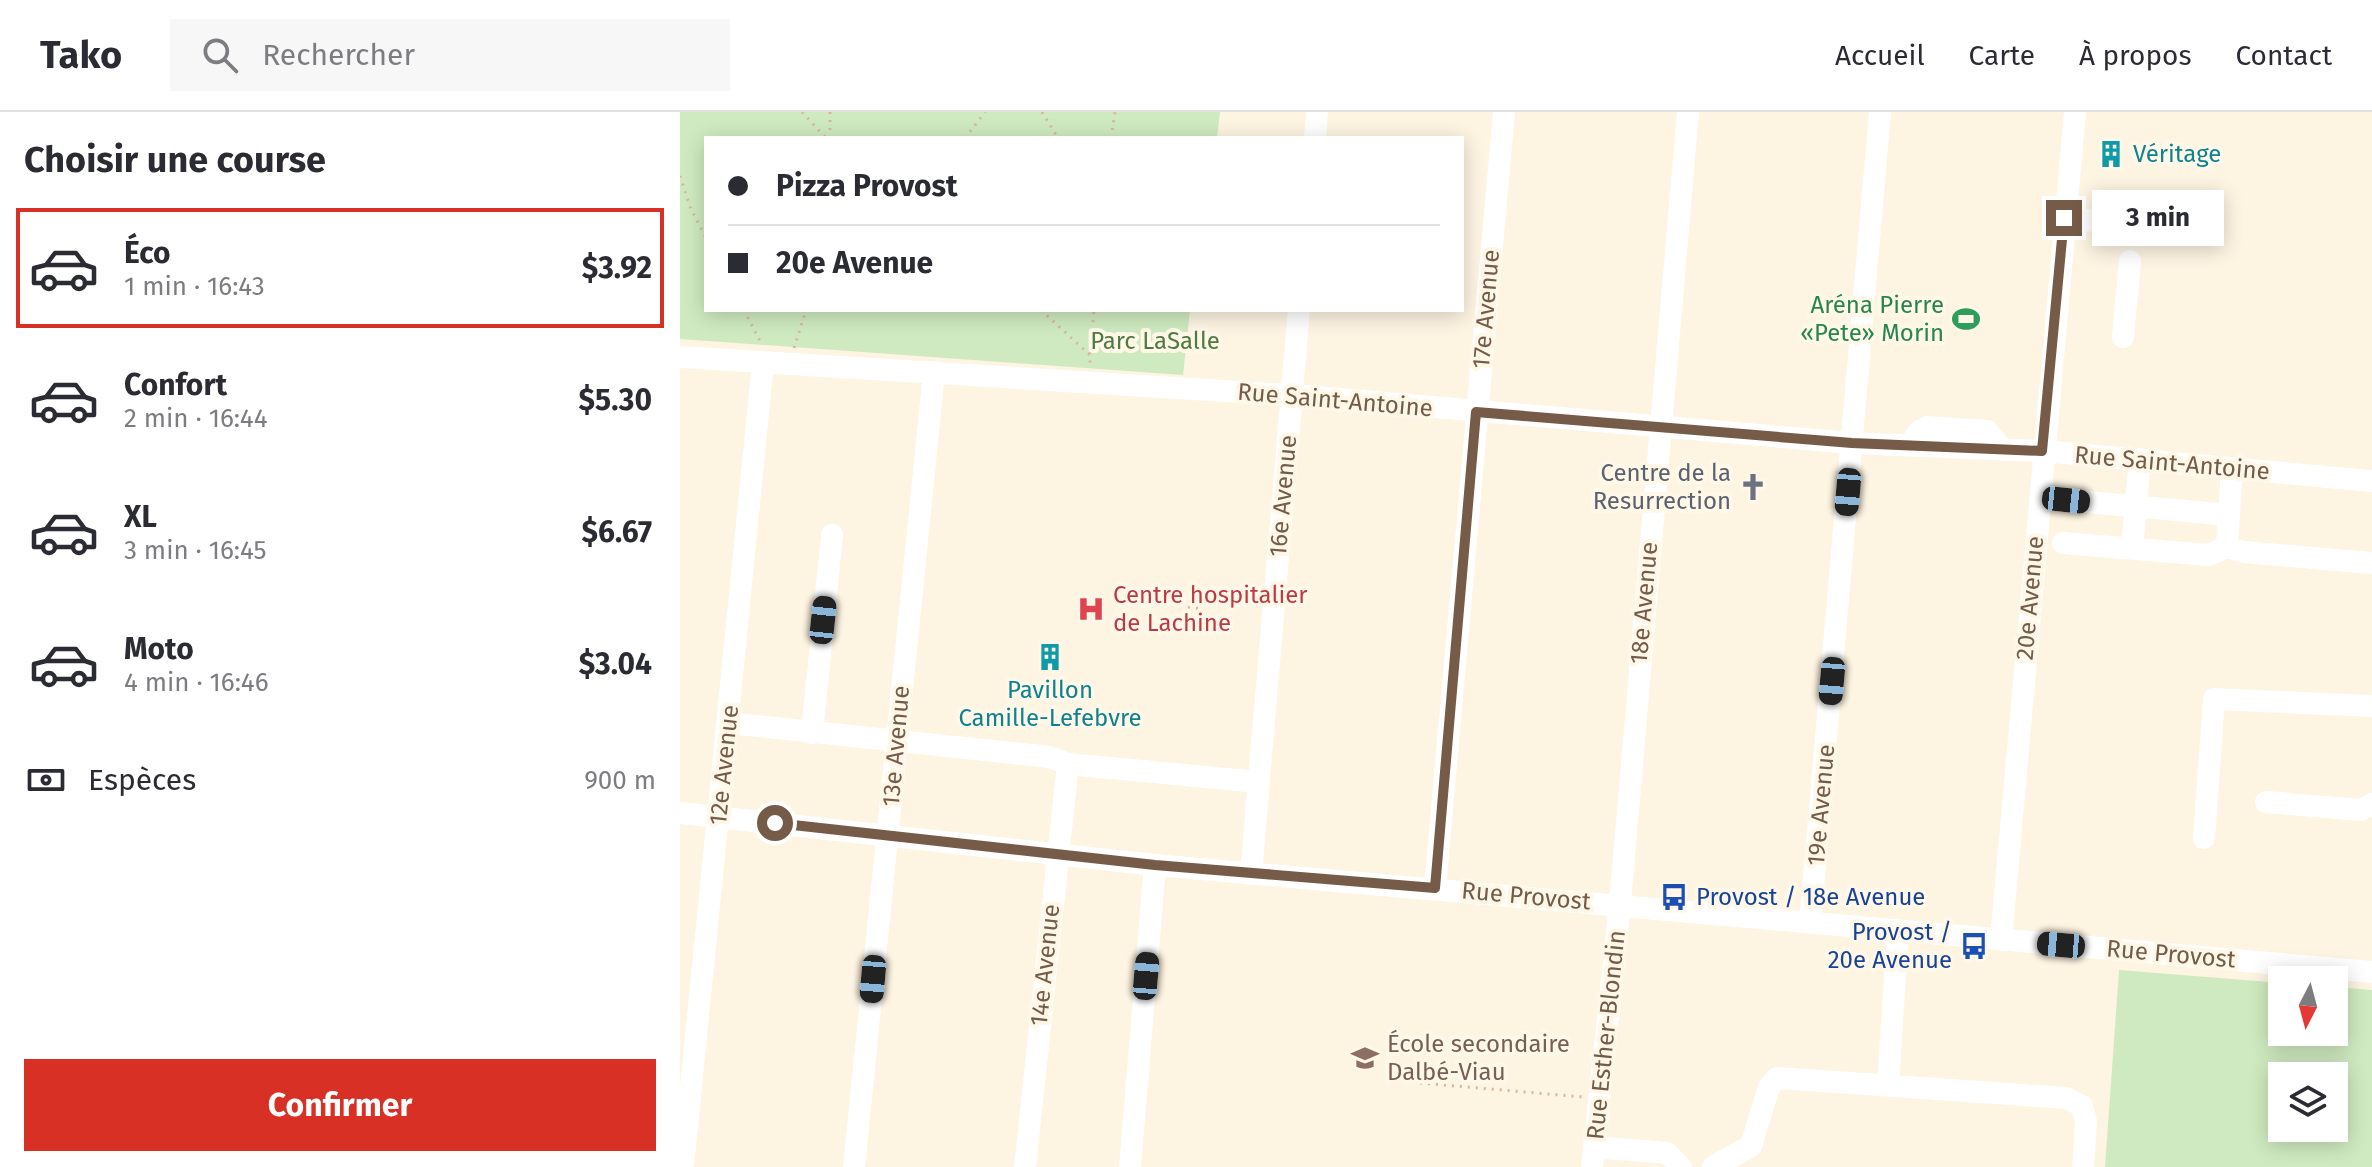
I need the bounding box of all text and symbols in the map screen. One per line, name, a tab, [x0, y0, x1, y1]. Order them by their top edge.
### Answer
search box	[170, 19, 730, 91]
text: Tako	[40, 32, 122, 78]
icon: search	[198, 33, 242, 77]
text: Rechercher	[262, 37, 415, 73]
text: Accueil	[1835, 39, 1925, 72]
text: Carte	[1969, 39, 2035, 72]
text: À propos	[2079, 39, 2191, 72]
text: Contact	[2235, 39, 2332, 72]
text: Choisir une course	[24, 138, 326, 182]
building icon: Véritage	[2096, 139, 2126, 169]
place label: Véritage	[2133, 140, 2221, 168]
text: Pizza Provost	[776, 168, 958, 204]
callout: 3 min	[2092, 190, 2224, 246]
route end	[2046, 200, 2082, 236]
text: 3 min	[2126, 202, 2190, 233]
icon: car	[28, 232, 100, 304]
text: Éco	[124, 235, 170, 271]
text: 20e Avenue	[776, 245, 933, 281]
street label: 17e Avenue	[1467, 248, 1505, 370]
text: $3.92	[582, 250, 652, 286]
text: 1 min · 16:43	[124, 271, 265, 302]
place label: Aréna Pierre «Pete» Morin	[1800, 291, 1944, 347]
sports icon: Aréna Pierre «Pete» Morin	[1951, 304, 1981, 334]
park label: Parc LaSalle	[1090, 327, 1220, 355]
icon: car	[28, 364, 100, 436]
text: Confort	[124, 367, 227, 403]
street label: Rue Saint-Antoine	[1236, 378, 1434, 422]
text: $5.30	[579, 382, 652, 418]
text: 2 min · 16:44	[124, 403, 268, 434]
street label: 16e Avenue	[1264, 434, 1302, 558]
street label: Rue Saint-Antoine	[2073, 441, 2271, 485]
place label: Centre de la Resurrection	[1593, 459, 1731, 515]
car	[1834, 467, 1862, 517]
church icon: Centre de la Resurrection	[1738, 472, 1768, 502]
car	[2041, 486, 2091, 514]
icon: car	[28, 496, 100, 568]
text: XL	[124, 499, 157, 535]
text: $6.67	[582, 514, 652, 550]
text: 3 min · 16:45	[124, 535, 267, 566]
street label: 20e Avenue	[2011, 535, 2049, 661]
street label: 18e Avenue	[1625, 541, 1663, 665]
place label: Centre hospitalier de Lachine	[1113, 581, 1308, 637]
hospital icon: Centre hospitalier de Lachine	[1076, 594, 1106, 624]
car	[809, 595, 837, 645]
icon: car	[28, 628, 100, 700]
text: Moto	[124, 631, 194, 667]
building icon: Pavillon Camille-Lefebvre	[1035, 642, 1065, 672]
text: $3.04	[579, 646, 652, 682]
car	[1818, 656, 1846, 706]
text: 4 min · 16:46	[124, 667, 269, 698]
place label: Pavillon Camille-Lefebvre	[958, 676, 1142, 732]
street label: 13e Avenue	[877, 684, 915, 808]
street label: 12e Avenue	[704, 703, 744, 827]
street label: 19e Avenue	[1802, 743, 1840, 867]
icon: cash	[24, 758, 68, 802]
text: Espèces	[88, 762, 196, 798]
text: 900 m	[584, 765, 656, 796]
route start	[757, 805, 793, 841]
street label: Rue Provost	[1460, 876, 1592, 916]
bus stop icon: Provost / 18e Avenue	[1659, 882, 1689, 912]
place label: Provost / 18e Avenue	[1696, 883, 1925, 911]
street label: 14e Avenue	[1025, 903, 1065, 1027]
place label: Provost / 20e Avenue	[1828, 918, 1952, 974]
street label: Rue Esther-Blondin	[1581, 929, 1631, 1141]
bus stop icon: Provost / 20e Avenue	[1959, 931, 1989, 961]
car	[2036, 931, 2086, 959]
street label: Rue Provost	[2105, 934, 2237, 974]
car	[1132, 951, 1160, 1001]
car	[859, 954, 887, 1004]
north arrow	[2268, 966, 2348, 1046]
map controls	[2268, 966, 2348, 1142]
place label: École secondaire Dalbé-Viau	[1387, 1029, 1570, 1086]
school or university icon: École secondaire Dalbé-Viau	[1350, 1043, 1380, 1073]
button: Confirmer	[24, 1059, 656, 1151]
button: layers	[2268, 1062, 2348, 1142]

